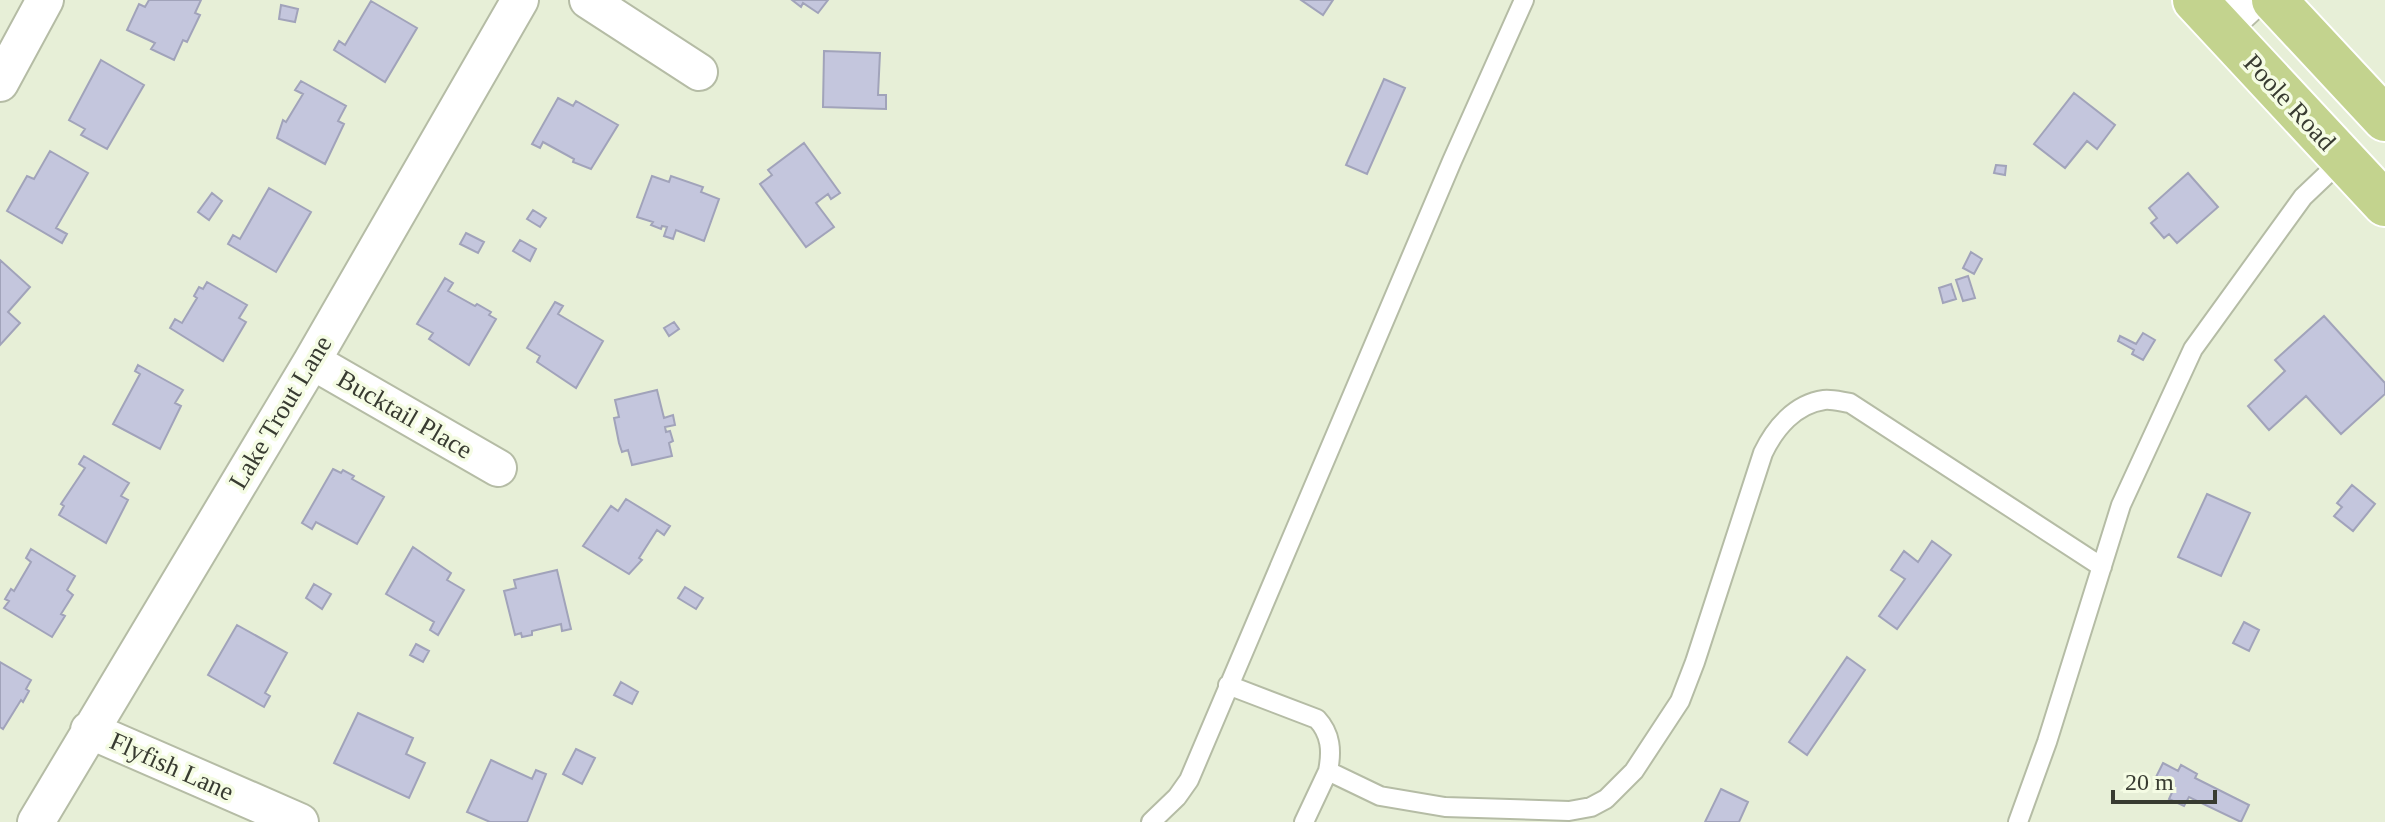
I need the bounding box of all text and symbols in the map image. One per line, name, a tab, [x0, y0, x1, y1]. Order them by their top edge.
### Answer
street label: Poole Road	[2238, 48, 2341, 156]
street label: Lake Trout Lane	[223, 331, 337, 494]
street label: Bucktail Place	[332, 364, 477, 465]
street label: Flyfish Lane	[106, 726, 238, 807]
scale bar	[2113, 754, 2215, 804]
text: 20 m	[2125, 769, 2174, 795]

